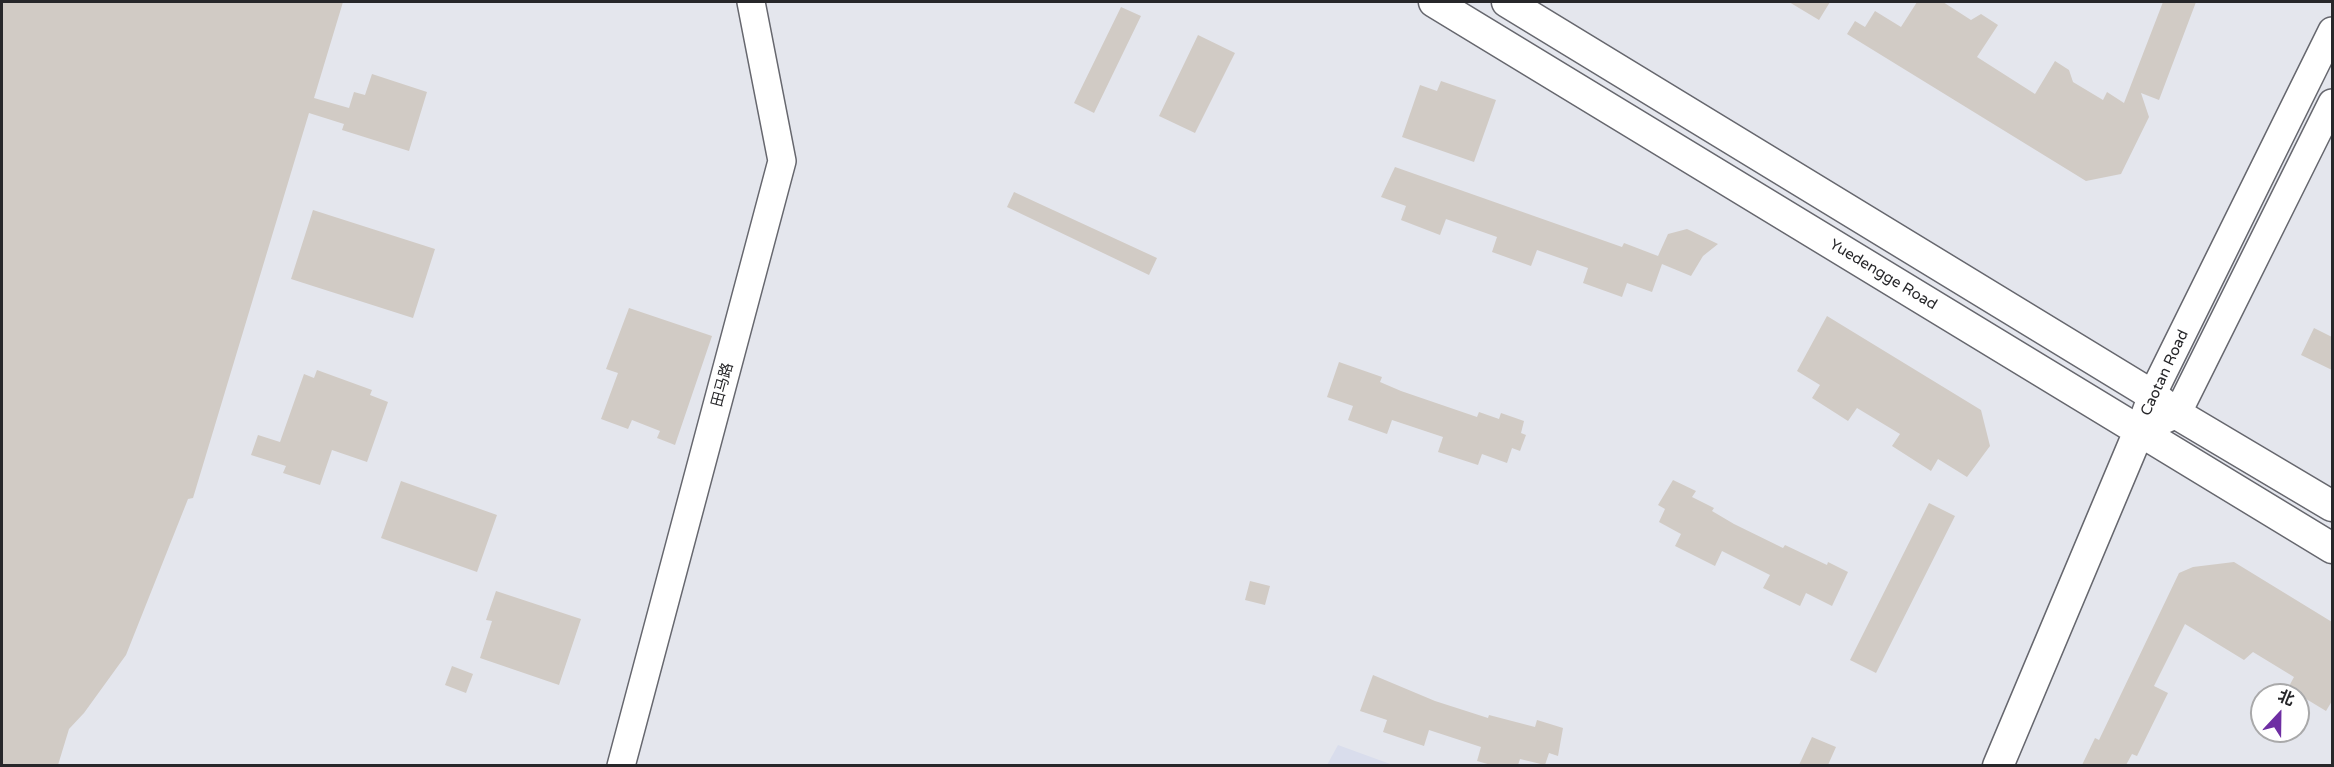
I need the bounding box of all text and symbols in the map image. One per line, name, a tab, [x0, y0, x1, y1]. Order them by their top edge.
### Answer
street label: Yuedengge Road	[1826, 236, 1940, 314]
street label: Caotan Road	[2137, 327, 2193, 419]
street label: 田马路	[708, 361, 738, 409]
north arrow	[2250, 683, 2310, 743]
text: 北	[2275, 686, 2297, 710]

